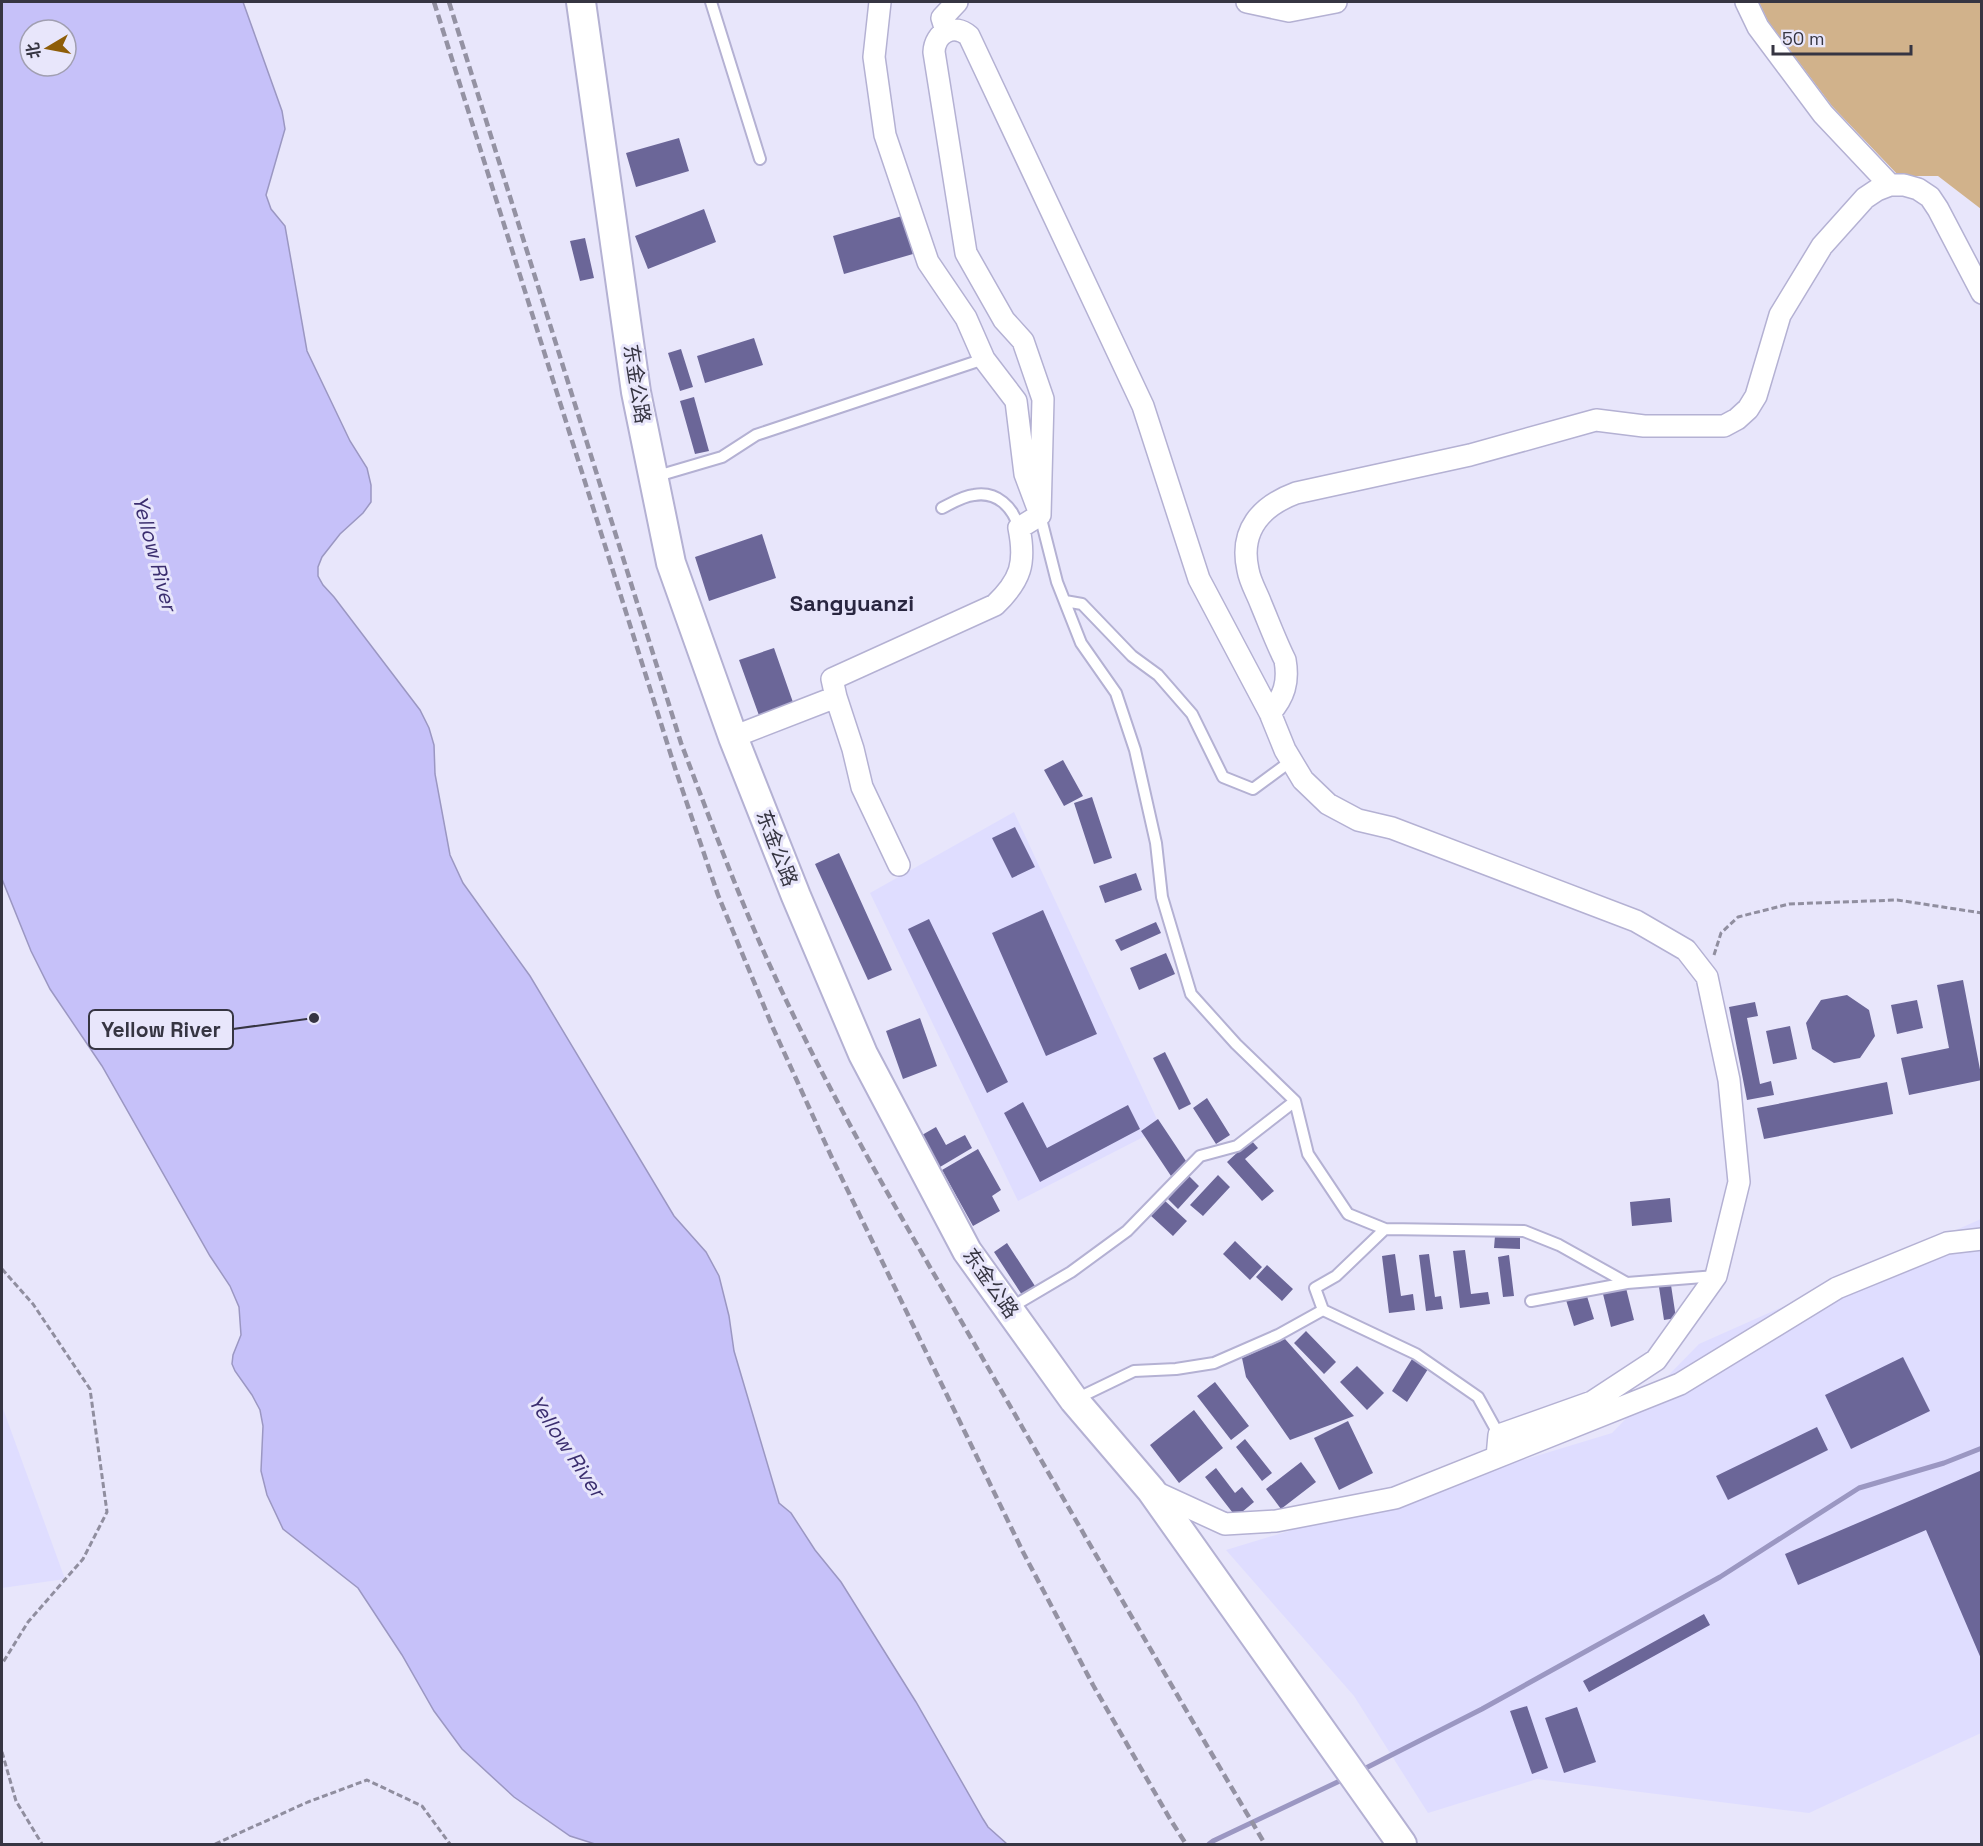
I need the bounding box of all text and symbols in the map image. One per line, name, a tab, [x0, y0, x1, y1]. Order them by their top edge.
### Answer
north arrow	[18, 18, 78, 78]
scale bar	[1773, 18, 1911, 56]
text: 50 m	[1782, 27, 1824, 50]
text: 北	[22, 41, 45, 60]
street label: 东金公路	[618, 342, 656, 426]
water label: Yellow River	[127, 492, 184, 616]
district label: Sangyuanzi	[790, 589, 914, 617]
street label: 东金公路	[751, 806, 803, 890]
callout: Yellow River	[89, 1010, 233, 1049]
text: Yellow River	[101, 1016, 221, 1043]
street label: 东金公路	[957, 1243, 1025, 1323]
water label: Yellow River	[523, 1389, 612, 1504]

